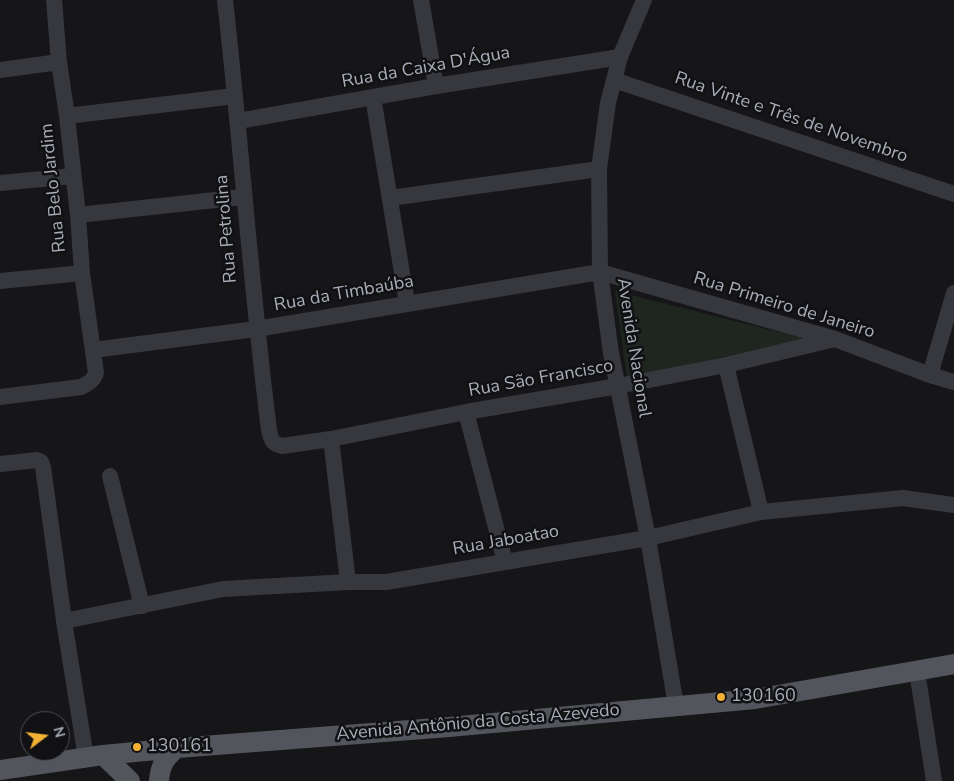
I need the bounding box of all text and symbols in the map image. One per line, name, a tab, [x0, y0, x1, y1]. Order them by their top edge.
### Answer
street label: Rua da Caixa D'Água	[340, 43, 512, 93]
street label: Rua Vinte e Três de Novembro	[672, 68, 910, 168]
street label: Rua Belo Jardim	[36, 122, 72, 254]
street label: Rua Petrolina	[212, 174, 242, 284]
street label: Rua Primeiro de Janeiro	[691, 268, 877, 344]
street label: Rua da Timbaúba	[272, 271, 416, 317]
street label: Avenida Nacional	[611, 277, 655, 419]
street label: Rua São Francisco	[467, 356, 615, 402]
street label: Rua Jaboatao	[451, 521, 561, 561]
place label: 130160	[731, 686, 796, 708]
marker: 130160	[715, 691, 727, 703]
street label: Avenida Antônio da Costa Azevedo	[336, 700, 620, 746]
north arrow	[20, 711, 70, 761]
text: N	[48, 725, 70, 740]
place label: 130161	[147, 736, 212, 758]
marker: 130161	[131, 741, 143, 753]

